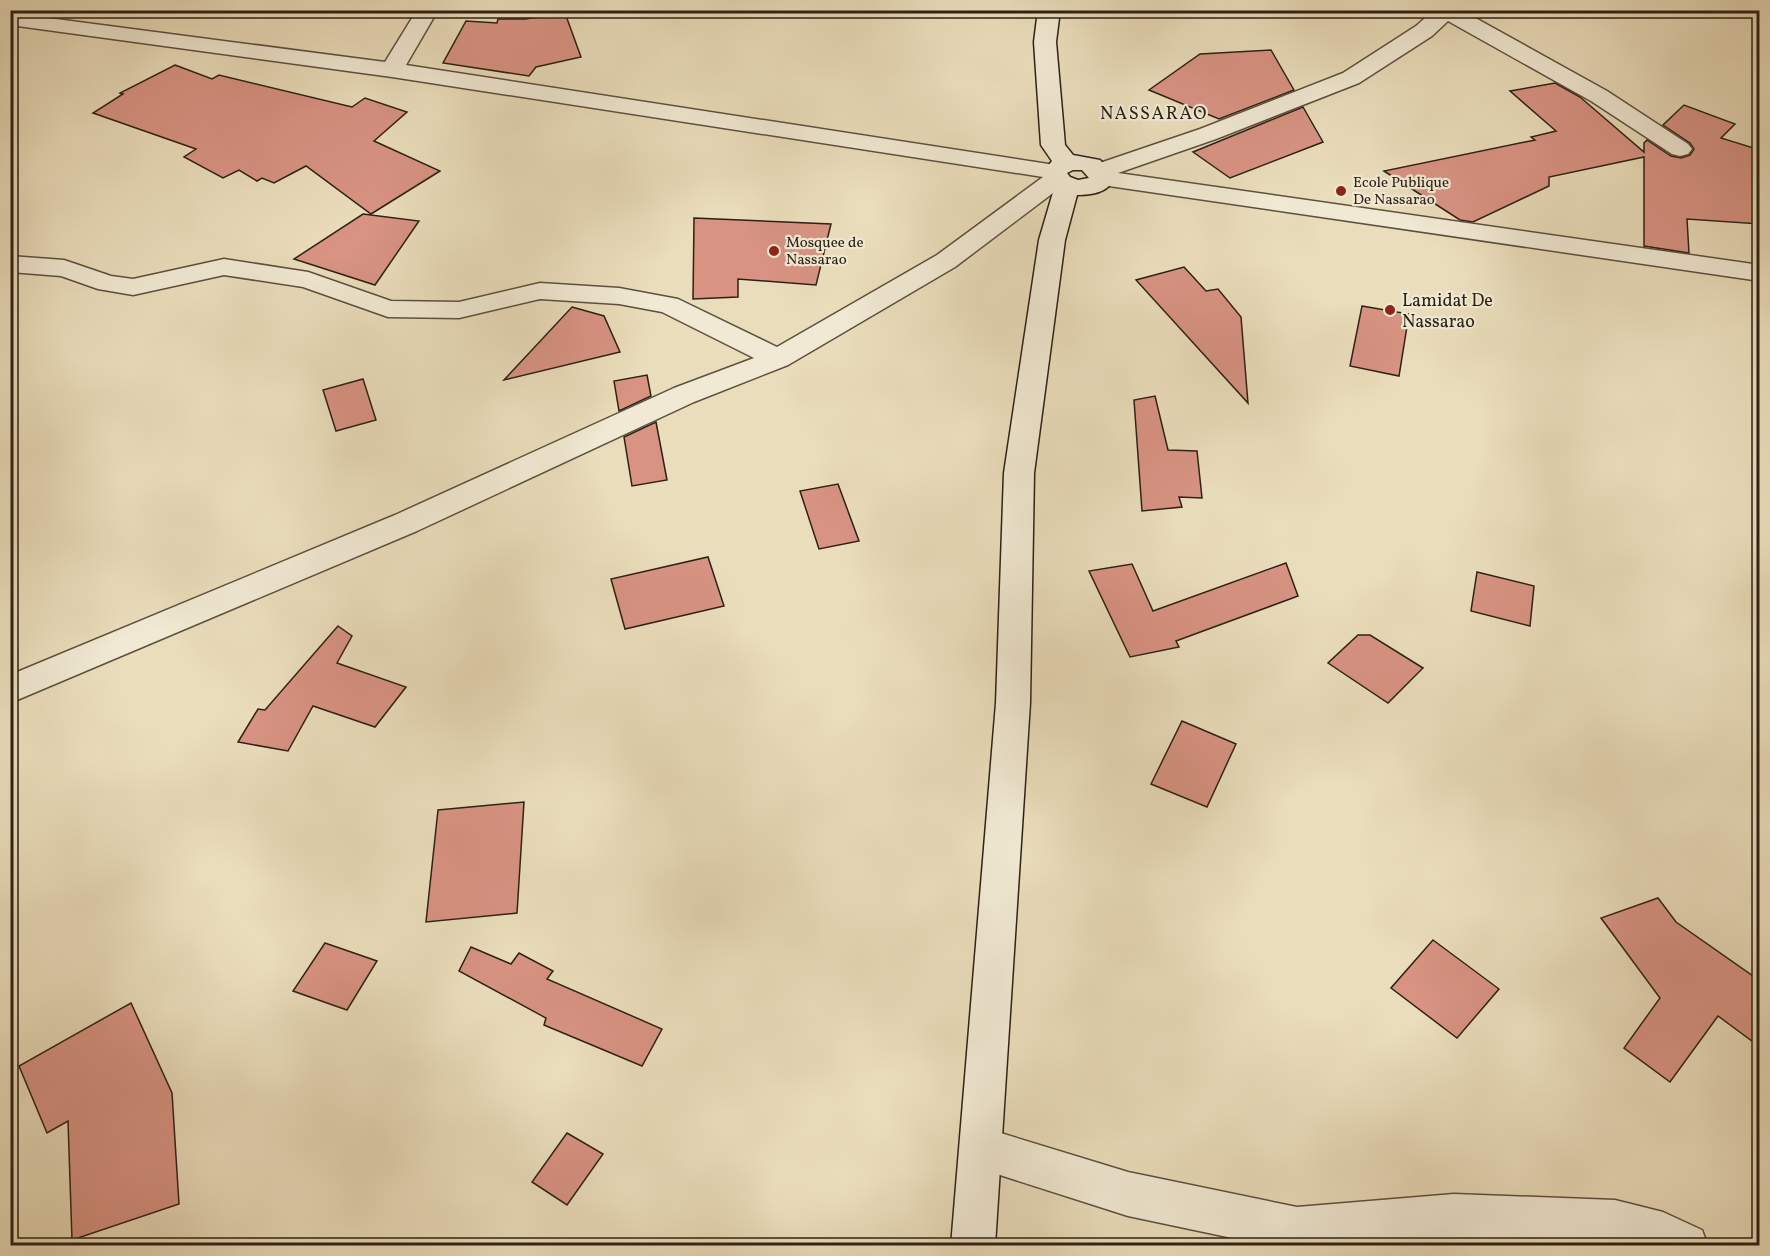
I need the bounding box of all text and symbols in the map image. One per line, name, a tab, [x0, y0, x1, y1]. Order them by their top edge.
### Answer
district label: NASSARAO	[1100, 102, 1208, 127]
place label: Ecole Publique De Nassarao	[1353, 173, 1449, 211]
marker: Ecole Publique De Nassarao	[1334, 184, 1348, 198]
place label: Mosquee de Nassarao	[786, 233, 864, 271]
marker: Mosquee de Nassarao	[767, 244, 781, 258]
place label: Lamidat De Nassarao	[1402, 289, 1493, 335]
marker: Lamidat De Nassarao	[1383, 303, 1397, 317]

